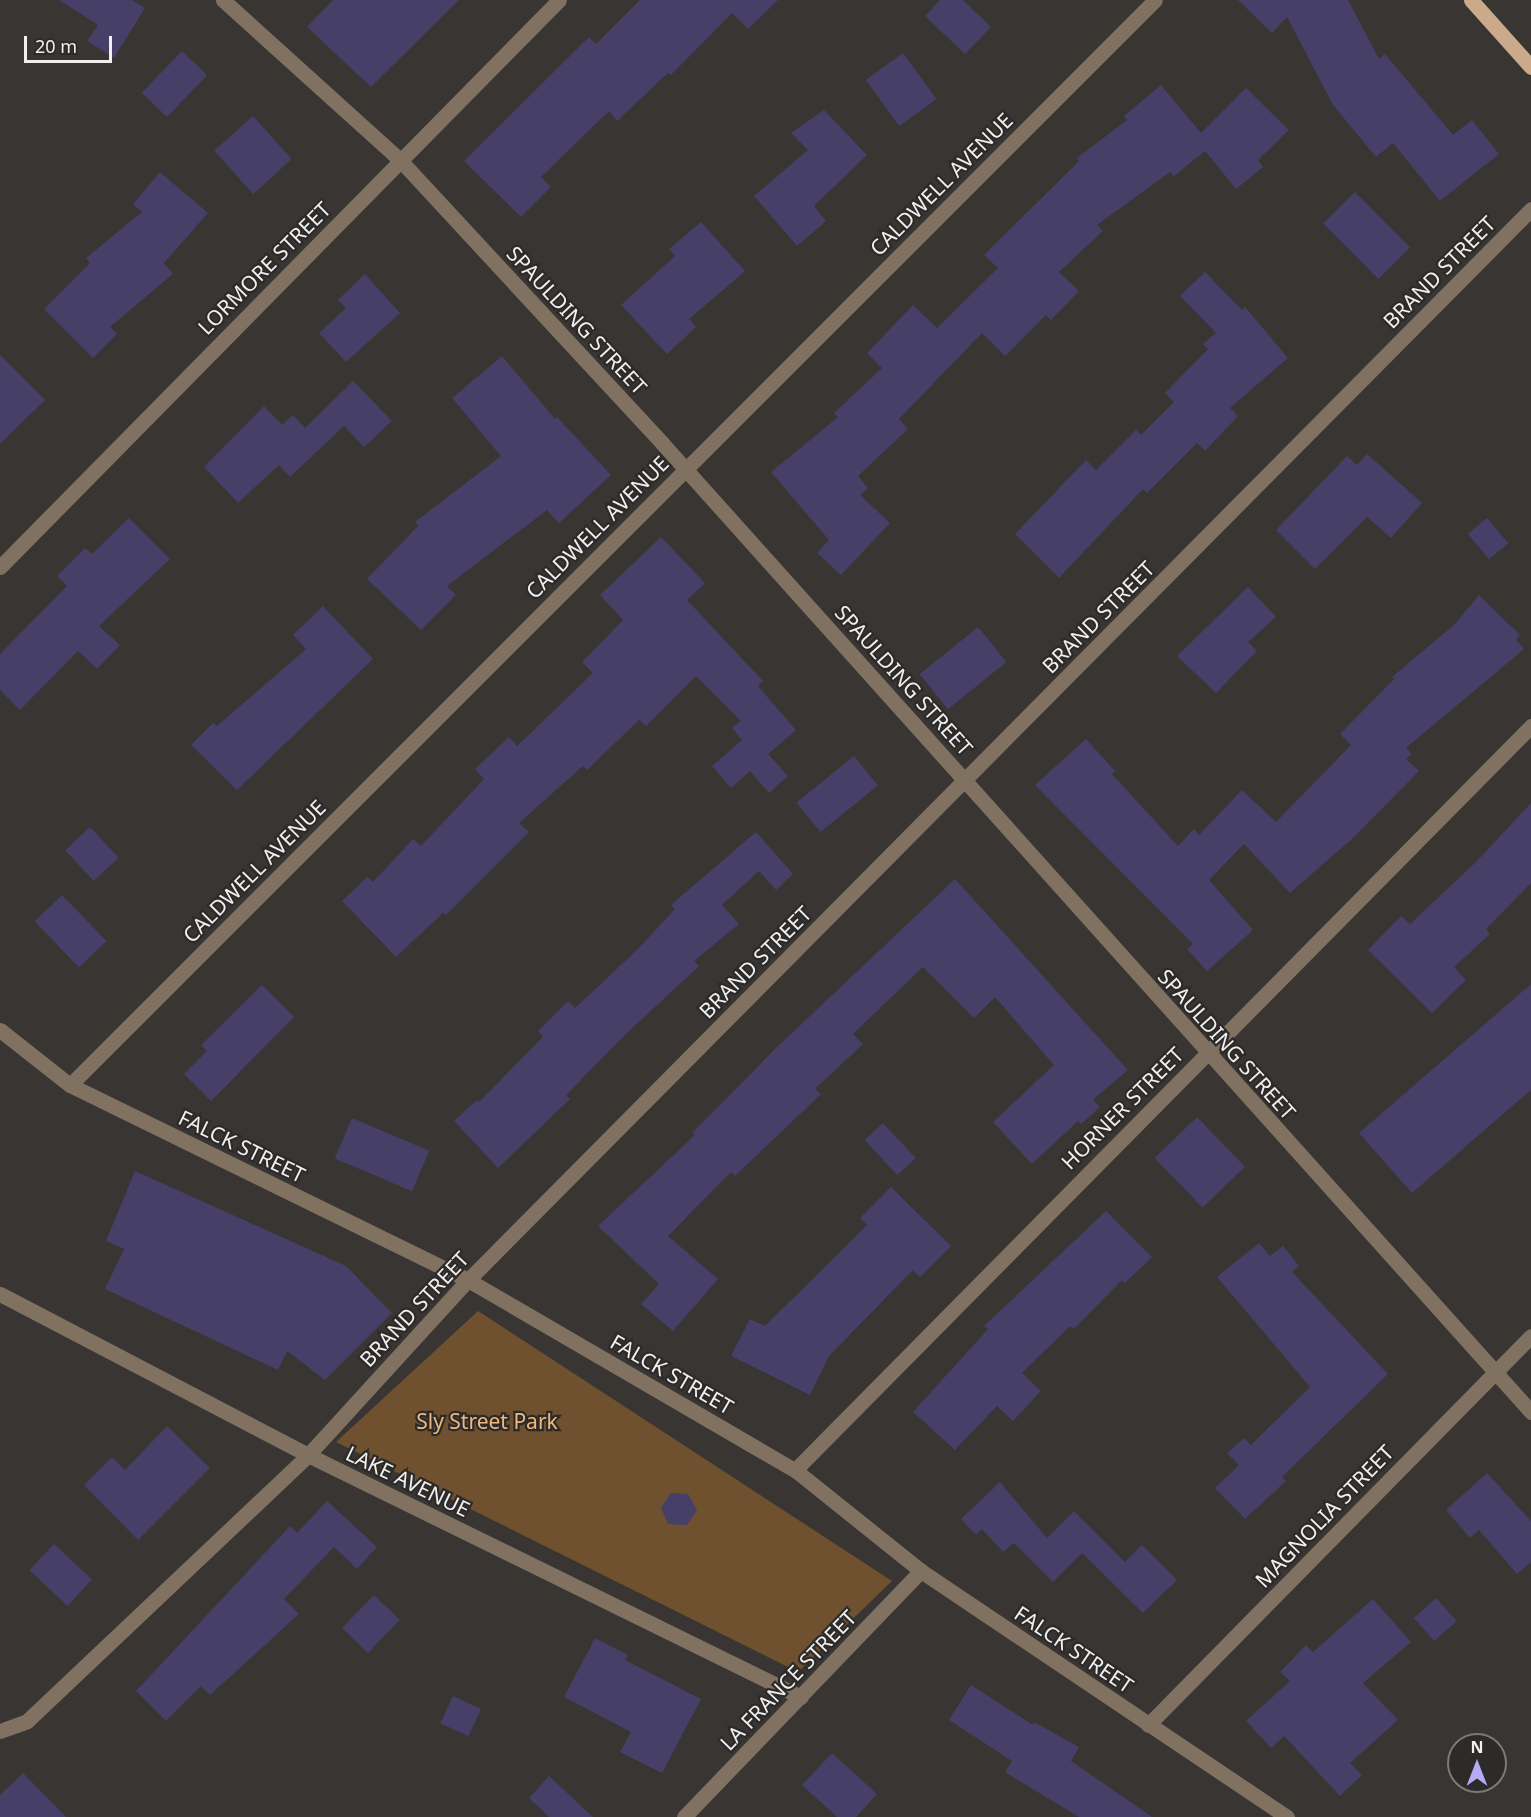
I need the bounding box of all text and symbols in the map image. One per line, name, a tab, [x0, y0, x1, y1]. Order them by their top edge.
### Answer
scale bar	[27, 24, 116, 62]
text: 20 m	[35, 34, 77, 58]
street label: CALDWELL AVENUE	[864, 107, 1018, 261]
street label: LORMORE STREET	[193, 197, 335, 339]
street label: BRAND STREET	[1378, 211, 1500, 333]
street label: SPAULDING STREET	[502, 241, 652, 399]
street label: CALDWELL AVENUE	[520, 450, 674, 604]
street label: BRAND STREET	[1037, 556, 1159, 678]
street label: SPAULDING STREET	[830, 600, 978, 760]
street label: CALDWELL AVENUE	[177, 794, 331, 948]
street label: BRAND STREET	[694, 901, 816, 1023]
street label: SPAULDING STREET	[1153, 964, 1301, 1124]
street label: HORNER STREET	[1056, 1042, 1188, 1174]
street label: FALCK STREET	[175, 1105, 309, 1187]
street label: BRAND STREET	[354, 1246, 474, 1372]
street label: FALCK STREET	[606, 1329, 738, 1419]
park label: Sly Street Park	[416, 1408, 558, 1434]
street label: LAKE AVENUE	[342, 1440, 474, 1522]
street label: MAGNOLIA STREET	[1250, 1440, 1398, 1592]
street label: FALCK STREET	[1010, 1600, 1138, 1698]
street label: LA FRANCE STREET	[715, 1605, 861, 1755]
north arrow	[1447, 1733, 1507, 1793]
text: N	[1470, 1736, 1484, 1758]

